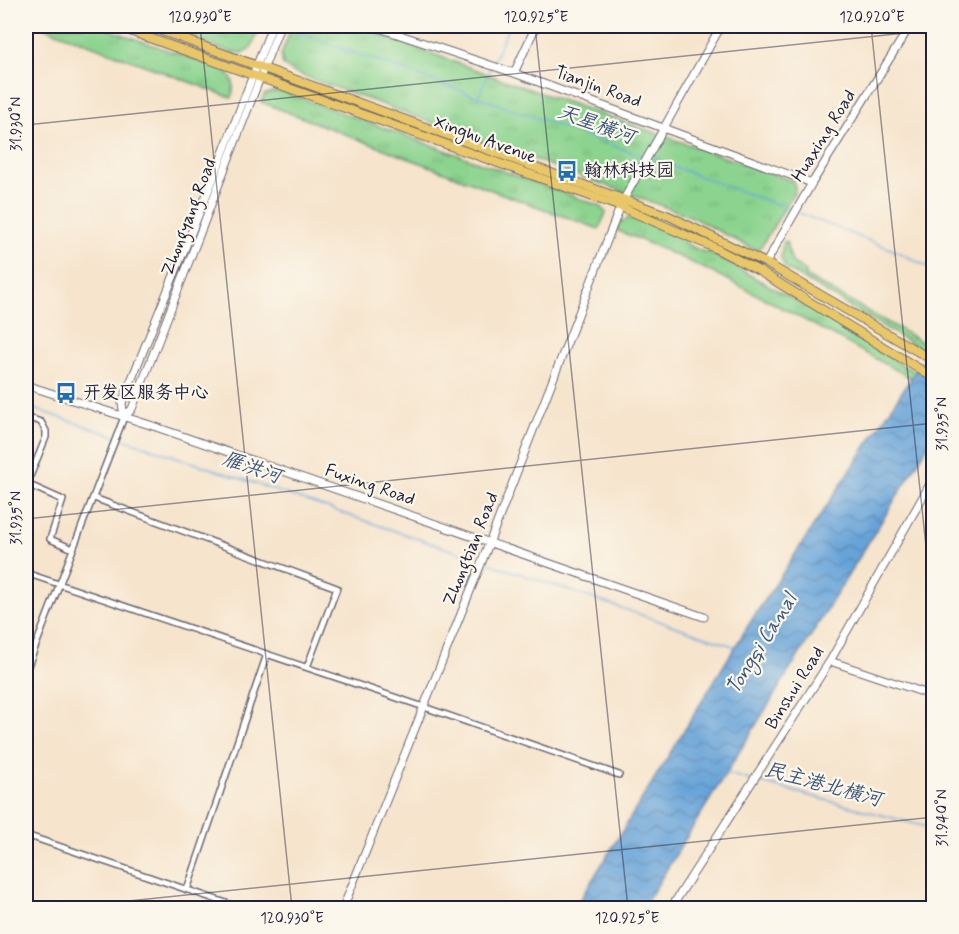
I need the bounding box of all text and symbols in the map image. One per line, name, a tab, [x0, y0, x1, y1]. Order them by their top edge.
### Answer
text: 120.930°E	[168, 8, 232, 28]
text: 120.925°E	[504, 8, 569, 28]
text: 120.920°E	[839, 8, 905, 28]
street label: Tianjin Road	[551, 60, 645, 114]
street label: Huaxing Road	[786, 85, 862, 187]
text: 31.930°N	[7, 97, 27, 151]
water label: 天星横河	[554, 99, 641, 152]
street label: Xinghu Avenue	[430, 110, 540, 171]
street label: Zhongyang Road	[156, 155, 224, 280]
bus stop icon: 翰林科技园	[555, 159, 579, 183]
place label: 翰林科技园	[584, 159, 674, 183]
bus stop icon: 开发区服务中心	[54, 381, 78, 405]
place label: 开发区服务中心	[83, 381, 209, 405]
text: 31.935°N	[933, 397, 953, 451]
water label: 雁洪河	[219, 445, 288, 492]
street label: Fuxing Road	[322, 458, 418, 512]
street label: Zhongtian Road	[437, 489, 507, 610]
text: 31.935°N	[7, 491, 27, 545]
water label: Tongqi Canal	[720, 587, 806, 701]
street label: Binshui Road	[760, 642, 830, 734]
water label: 民主港北横河	[762, 756, 887, 814]
text: 31.940°N	[933, 789, 953, 847]
text: 120.930°E	[260, 909, 324, 929]
text: 120.925°E	[595, 909, 660, 929]

